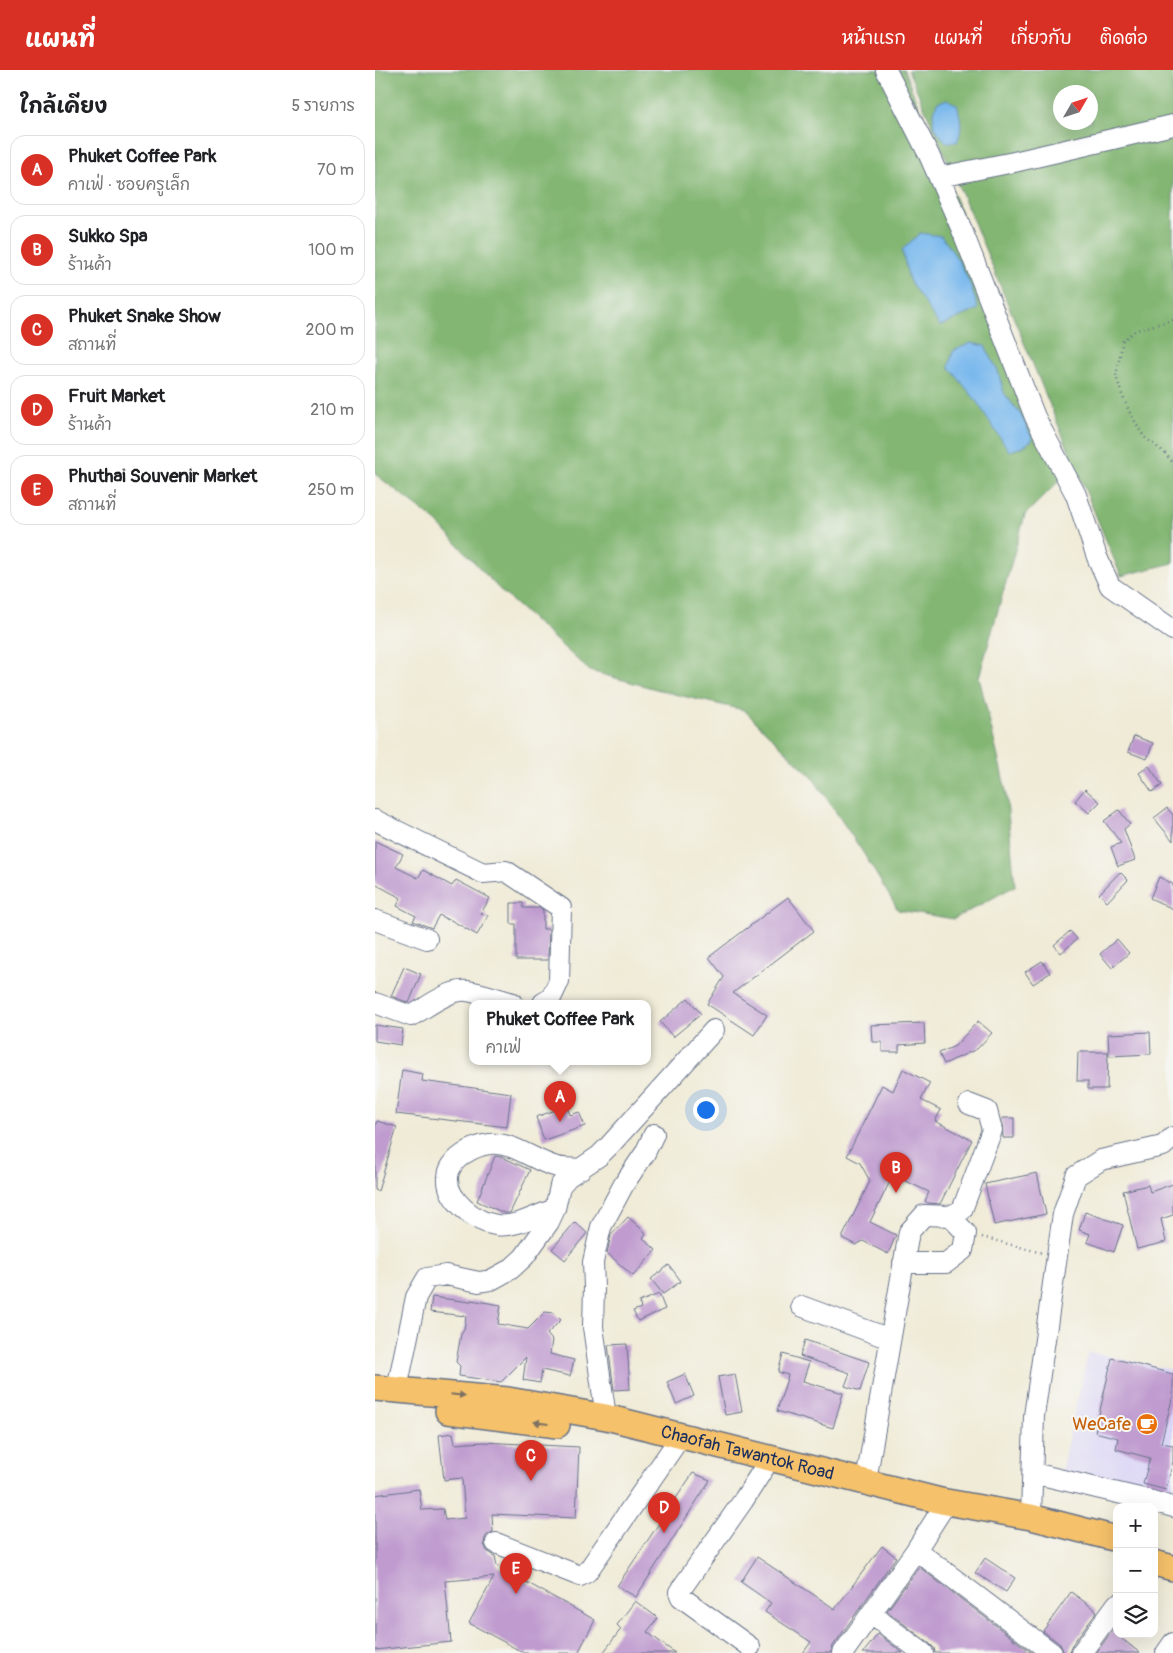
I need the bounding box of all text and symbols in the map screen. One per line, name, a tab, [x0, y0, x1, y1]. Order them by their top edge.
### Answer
text: แผนที่	[25, 25, 95, 54]
text: หน้าแรก	[842, 27, 906, 50]
text: แผนที่	[934, 27, 982, 50]
text: เกี่ยวกับ	[1010, 27, 1072, 50]
text: ติดต่อ	[1100, 27, 1148, 50]
north arrow	[1053, 85, 1098, 130]
text: ใกล้เคียง	[20, 93, 107, 120]
text: 5 รายการ	[292, 96, 355, 116]
text: Phuket Coffee Park	[68, 144, 217, 168]
text: A	[32, 160, 42, 180]
text: 70 m	[317, 160, 354, 180]
text: คาเฟ่ · ซอยครูเล็ก	[68, 175, 190, 195]
text: Sukko Spa	[68, 224, 148, 248]
text: B	[32, 240, 42, 260]
text: 100 m	[308, 240, 354, 260]
text: ร้านค้า	[68, 255, 112, 275]
text: Phuket Snake Show	[68, 304, 221, 328]
text: C	[32, 320, 42, 340]
text: 200 m	[306, 320, 354, 340]
text: สถานที่	[68, 335, 116, 355]
text: Fruit Market	[68, 384, 165, 408]
text: D	[32, 400, 42, 420]
text: 210 m	[310, 400, 354, 420]
text: ร้านค้า	[68, 415, 112, 435]
text: Phuthai Souvenir Market	[68, 464, 258, 488]
text: E	[33, 480, 41, 500]
text: 250 m	[308, 480, 354, 500]
text: สถานที่	[68, 495, 116, 515]
popup	[469, 1000, 651, 1065]
text: Phuket Coffee Park	[486, 1007, 634, 1031]
text: คาเฟ่	[486, 1038, 522, 1058]
pin: A	[544, 1081, 576, 1122]
your location	[693, 1097, 719, 1123]
pin: B	[880, 1152, 912, 1193]
one-way arrow	[451, 1391, 467, 1399]
cafe icon: WeCafe	[1135, 1412, 1159, 1436]
place label: WeCafe	[1072, 1413, 1131, 1436]
one-way arrow	[532, 1419, 548, 1427]
street label: Chaofah Tawantok Road	[658, 1420, 837, 1486]
pin: C	[515, 1440, 547, 1481]
pin: D	[648, 1492, 680, 1533]
map controls	[1113, 1503, 1158, 1638]
button: +	[1113, 1503, 1158, 1548]
button: −	[1113, 1548, 1158, 1593]
pin: E	[500, 1553, 532, 1594]
button: layers	[1113, 1593, 1158, 1638]

